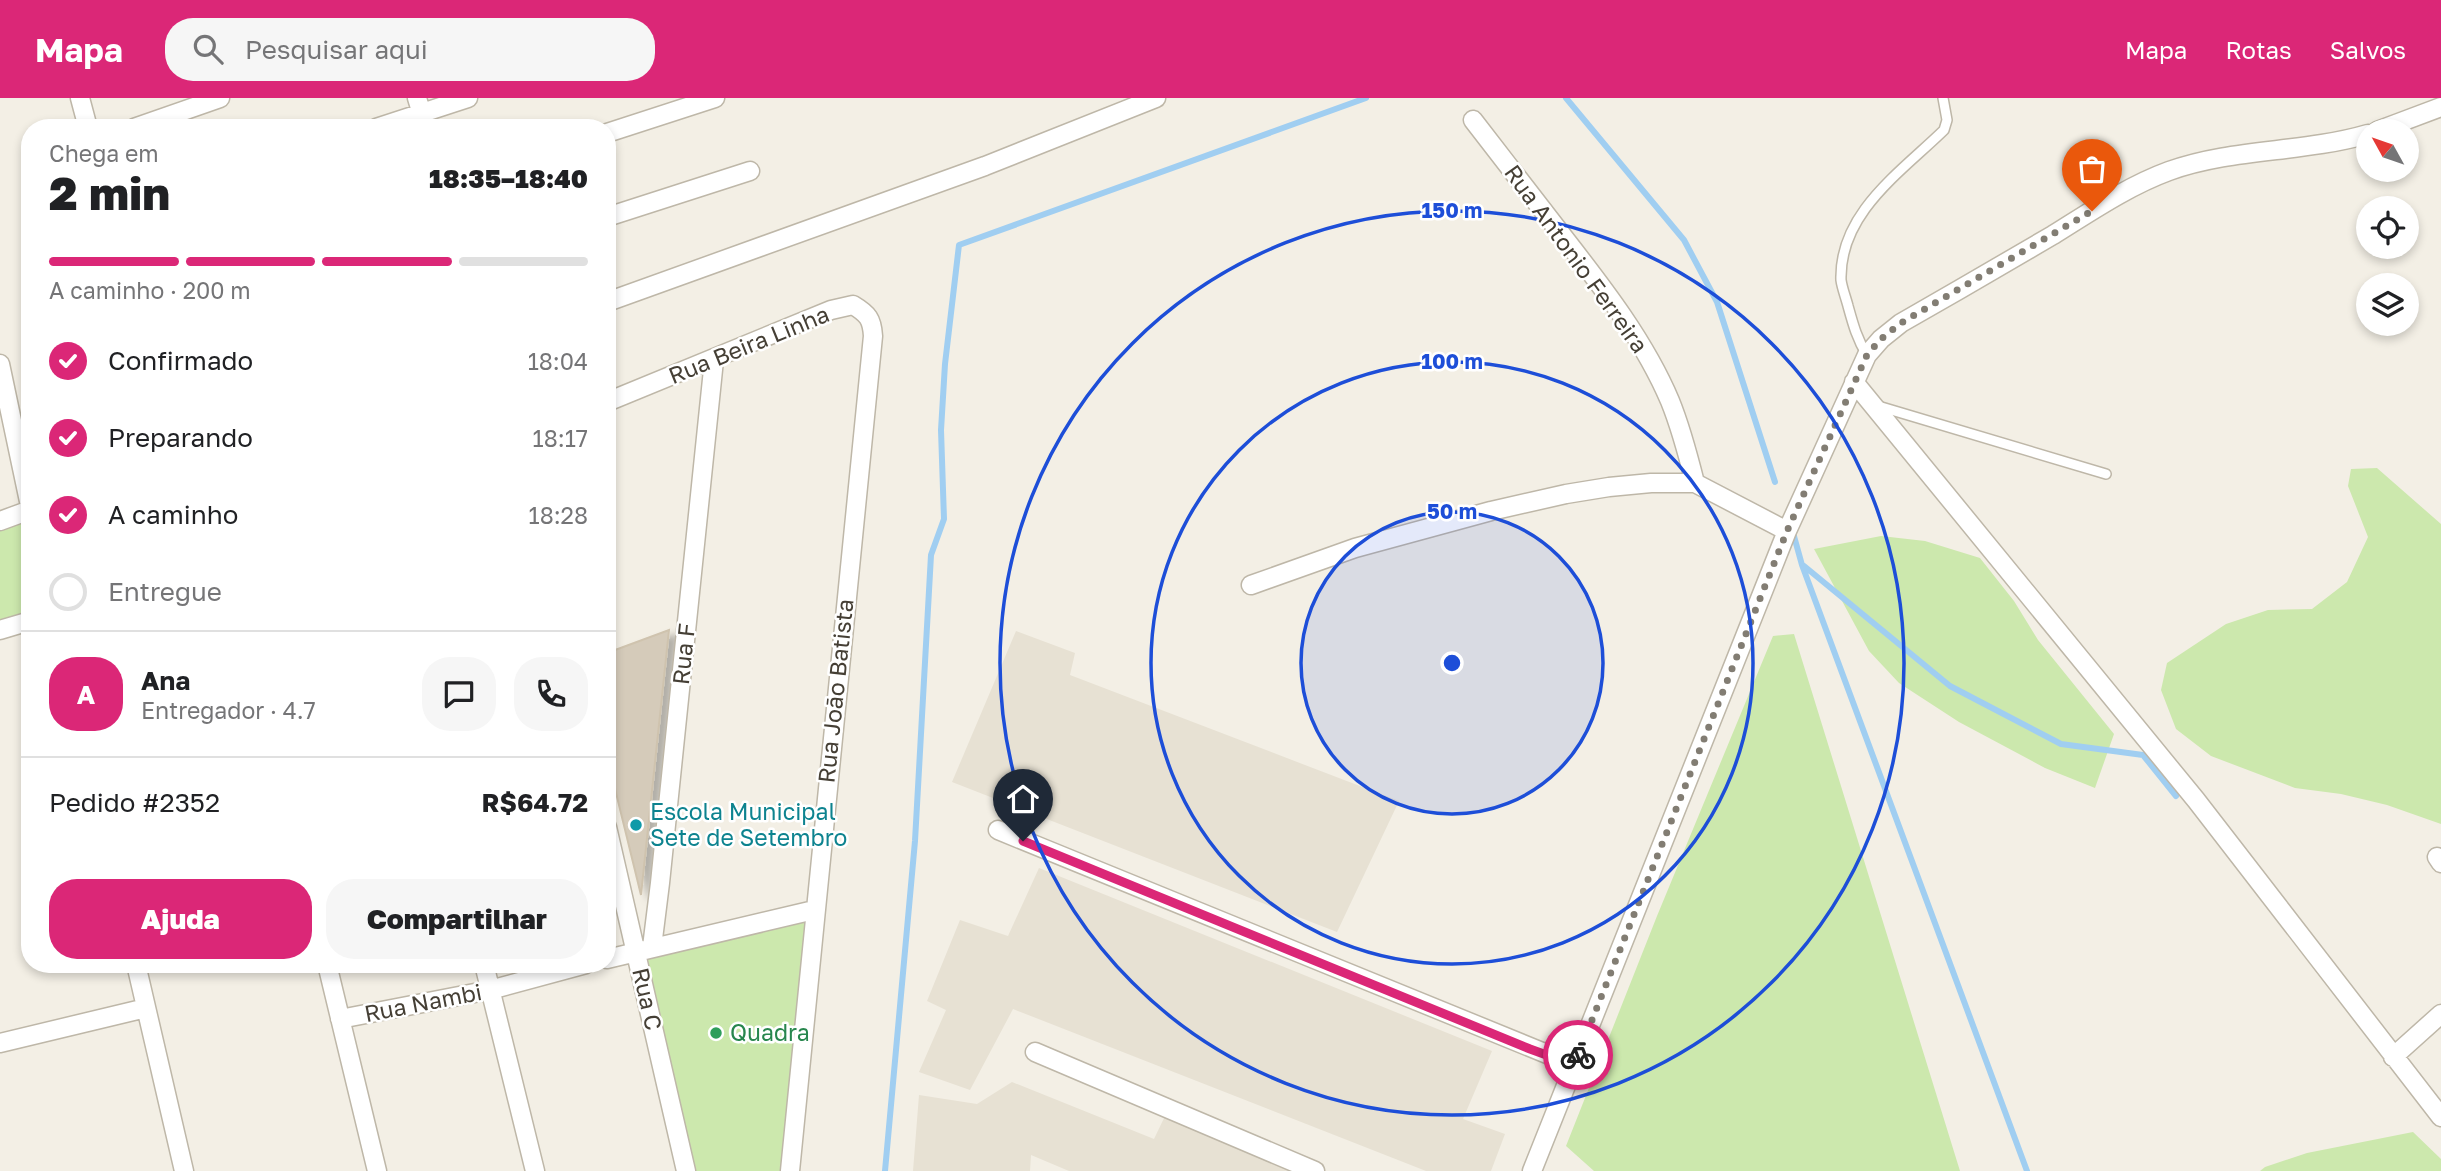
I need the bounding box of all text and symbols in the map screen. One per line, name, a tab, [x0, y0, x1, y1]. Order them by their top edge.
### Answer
search box	[165, 18, 655, 81]
text: Mapa	[35, 30, 123, 69]
icon: search	[189, 30, 227, 68]
text: Pesquisar aqui	[245, 34, 428, 65]
text: Mapa	[2125, 35, 2187, 64]
text: Rotas	[2225, 35, 2292, 64]
text: Salvos	[2330, 35, 2406, 64]
north arrow	[2356, 119, 2418, 182]
map controls	[2356, 119, 2419, 336]
text: Chega em	[49, 139, 159, 167]
pin	[2062, 139, 2122, 211]
icon: bag	[2073, 150, 2111, 188]
street label: Rua Antonio Ferreira	[1499, 159, 1654, 358]
text: 18:35–18:40	[429, 163, 588, 194]
text: 2 min	[49, 165, 170, 220]
button: locate	[2356, 196, 2419, 259]
text: 150 m	[1422, 197, 1482, 223]
button: layers	[2356, 273, 2419, 336]
text: A caminho · 200 m	[49, 276, 251, 304]
street label: Rua Beira Linha	[664, 299, 833, 389]
icon: check	[49, 342, 87, 380]
text: Confirmado	[108, 345, 253, 376]
text: 18:04	[528, 347, 588, 375]
text: 100 m	[1421, 348, 1483, 374]
icon: check	[49, 419, 87, 457]
text: Preparando	[108, 422, 253, 453]
text: 18:17	[533, 424, 588, 452]
icon: check	[49, 496, 87, 534]
text: 50 m	[1427, 498, 1477, 524]
text: A caminho	[108, 499, 238, 530]
text: 18:28	[529, 501, 588, 529]
text: Entregue	[108, 576, 222, 607]
street label: Rua Joāo Batista	[811, 598, 859, 784]
street label: Rua F	[666, 622, 700, 686]
centre of rings	[1440, 651, 1464, 675]
button: chat	[422, 657, 496, 731]
button: phone	[514, 657, 588, 731]
text: Ana	[141, 665, 190, 696]
text: A	[77, 679, 95, 710]
text: Entregador · 4.7	[141, 696, 316, 724]
pin	[993, 769, 1053, 841]
icon: home	[1004, 780, 1042, 818]
text: Pedido #2352	[49, 787, 220, 818]
text: R$64.72	[481, 787, 588, 818]
place label: Escola Municipal Sete de Setembro	[650, 797, 847, 851]
marker: Escola Municipal Sete de Setembro	[628, 817, 644, 833]
button: Ajuda	[49, 879, 312, 959]
button: Compartilhar	[326, 879, 588, 959]
street label: Rua C	[627, 965, 669, 1033]
street label: Rua Nambi	[362, 977, 484, 1027]
place label: Quadra	[730, 1018, 810, 1046]
courier	[1543, 1020, 1613, 1090]
marker: Quadra	[708, 1025, 724, 1041]
icon: bike	[1559, 1036, 1597, 1074]

